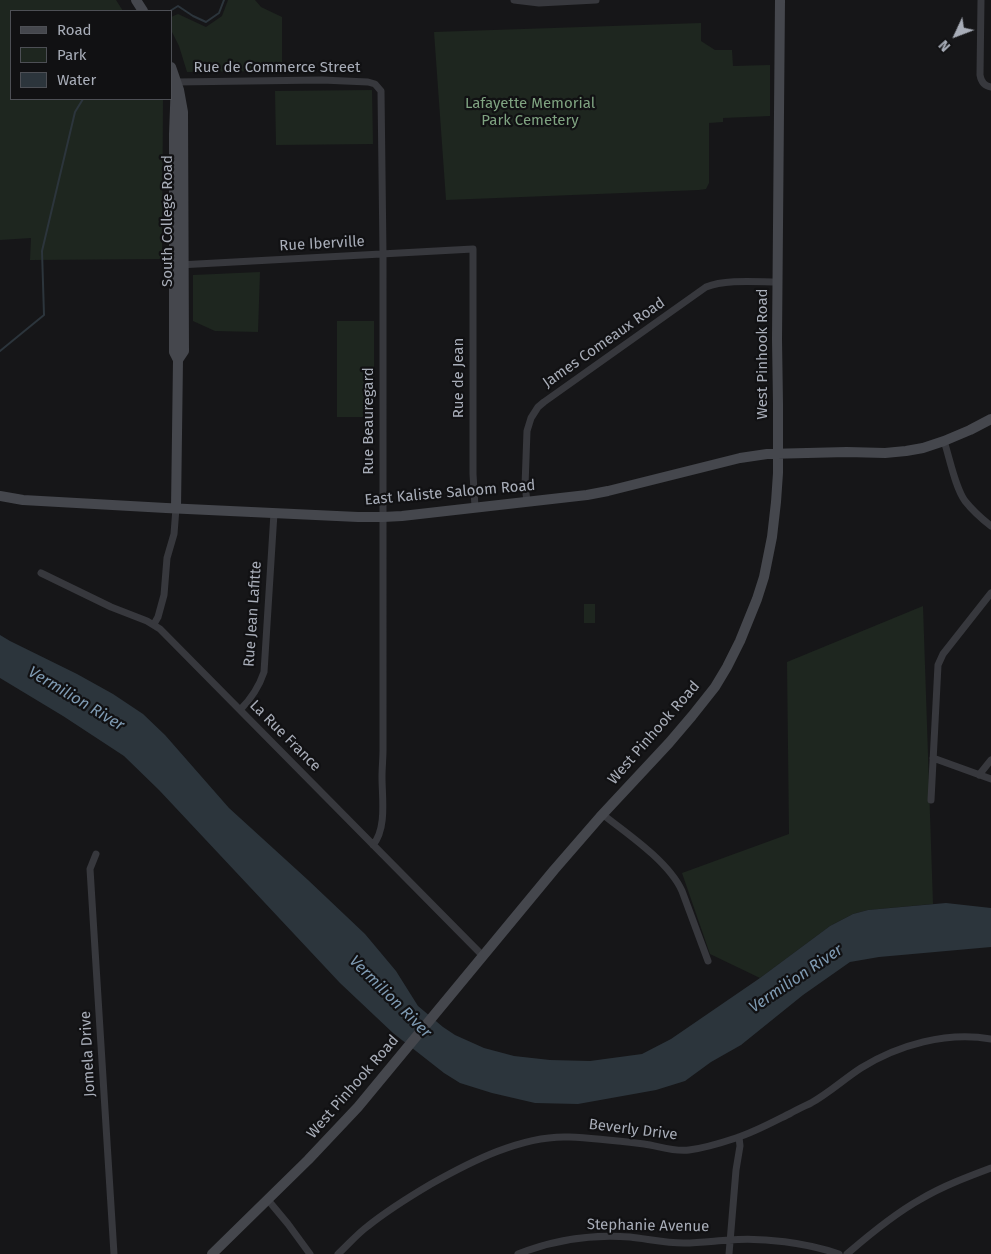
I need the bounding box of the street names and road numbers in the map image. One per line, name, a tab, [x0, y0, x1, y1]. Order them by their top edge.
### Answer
street label: Rue de Commerce Street	[194, 59, 360, 77]
street label: South College Road	[159, 155, 177, 287]
street label: Rue Iberville	[279, 233, 365, 255]
street label: West Pinhook Road	[754, 288, 772, 420]
street label: James Comeaux Road	[539, 294, 669, 392]
street label: Rue de Jean	[450, 338, 468, 418]
street label: Rue Beauregard	[360, 367, 378, 475]
street label: East Kaliste Saloom Road	[364, 477, 536, 509]
street label: Rue Jean Lafitte	[240, 560, 266, 668]
street label: West Pinhook Road	[604, 678, 704, 788]
street label: La Rue France	[246, 697, 324, 775]
street label: Jomela Drive	[77, 1011, 99, 1097]
street label: West Pinhook Road	[303, 1032, 403, 1142]
street label: Beverly Drive	[588, 1116, 678, 1144]
street label: Stephanie Avenue	[587, 1216, 709, 1236]

